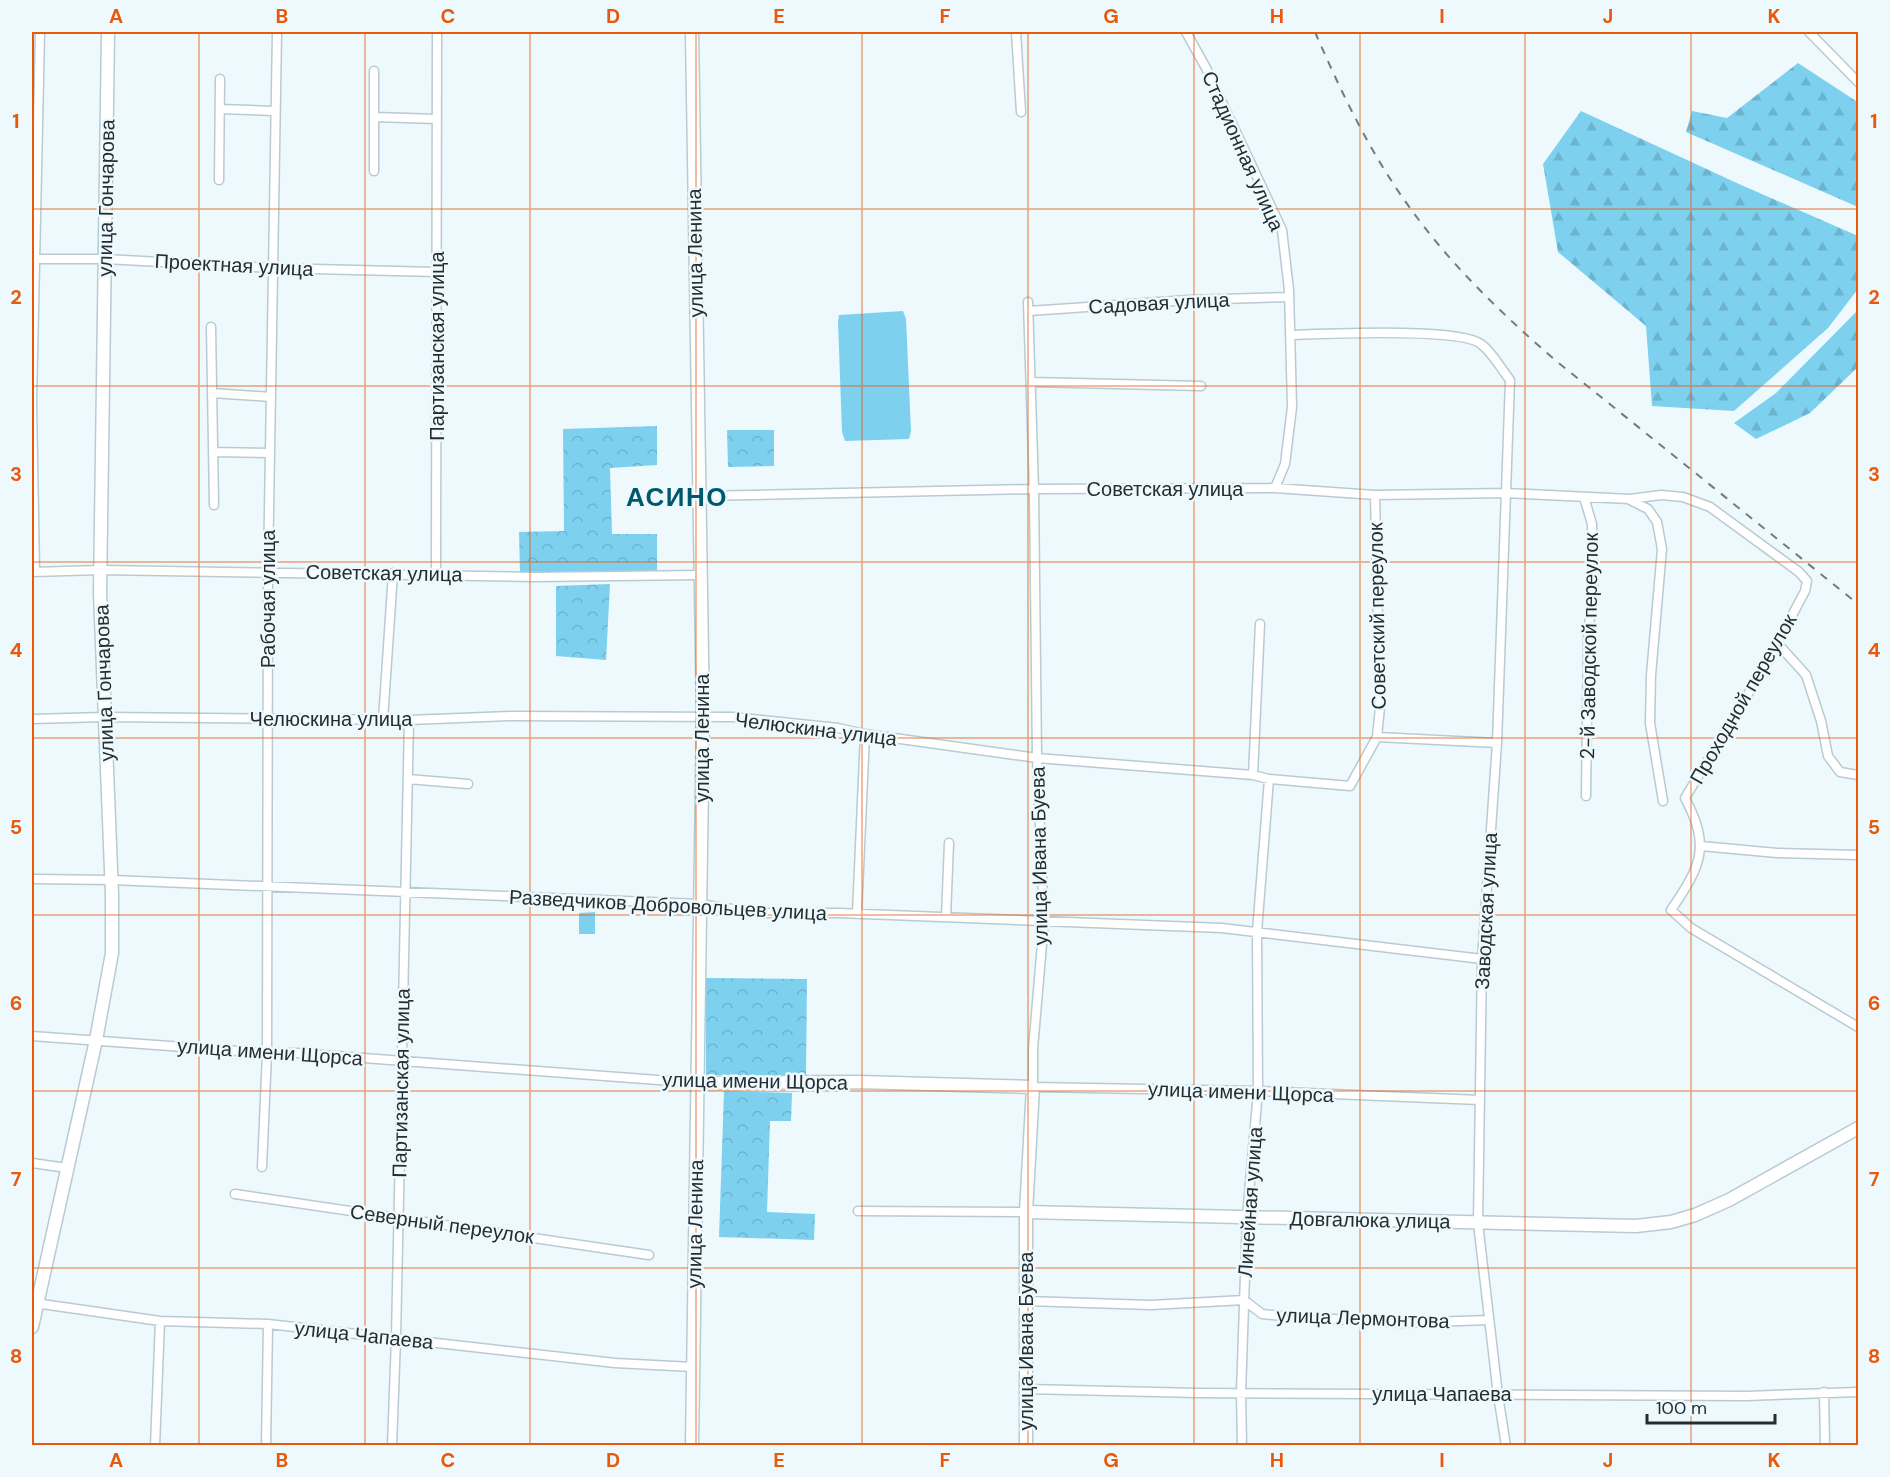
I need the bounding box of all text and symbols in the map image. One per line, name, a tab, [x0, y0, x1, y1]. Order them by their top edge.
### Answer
text: A	[109, 3, 123, 29]
text: B	[276, 3, 288, 29]
text: C	[441, 3, 455, 29]
text: D	[606, 3, 620, 29]
text: E	[773, 3, 785, 29]
text: F	[939, 3, 951, 29]
text: G	[1103, 3, 1119, 29]
text: H	[1270, 3, 1284, 29]
text: I	[1439, 3, 1445, 29]
text: J	[1603, 3, 1613, 29]
text: K	[1767, 3, 1781, 29]
street label: Стадионная улица	[1196, 67, 1290, 236]
text: 1	[12, 108, 20, 134]
text: 1	[1870, 108, 1878, 134]
street label: улица Гончарова	[92, 118, 120, 277]
street label: улица Ленина	[681, 187, 709, 318]
street label: Проектная улица	[154, 248, 315, 282]
street label: Партизанская улица	[424, 250, 450, 441]
text: 2	[10, 284, 22, 310]
text: 2	[1868, 284, 1880, 310]
street label: Садовая улица	[1088, 286, 1231, 320]
text: 3	[10, 461, 22, 487]
text: 3	[1868, 461, 1880, 487]
street label: Советская улица	[1087, 476, 1244, 502]
district label: АСИНО	[626, 480, 728, 514]
street label: Советский переулок	[1362, 522, 1392, 710]
street label: Рабочая улица	[255, 529, 281, 668]
street label: 2-й Заводской переулок	[1574, 532, 1604, 760]
street label: Советская улица	[305, 559, 463, 587]
street label: улица Гончарова	[88, 603, 120, 762]
street label: Проходной переулок	[1684, 609, 1803, 789]
text: 4	[10, 637, 23, 663]
text: 4	[1868, 637, 1881, 663]
street label: улица Ленина	[689, 673, 715, 802]
street label: Челюскина улица	[250, 706, 413, 732]
street label: Челюскина улица	[734, 706, 899, 752]
street label: улица Ивана Буева	[1024, 766, 1054, 946]
text: 5	[10, 814, 22, 840]
text: 5	[1868, 814, 1880, 840]
street label: Заводская улица	[1469, 831, 1503, 990]
street label: Разведчиков Добровольцев улица	[508, 884, 828, 926]
street label: Партизанская улица	[386, 987, 416, 1178]
text: 6	[10, 990, 22, 1016]
text: 6	[1868, 990, 1880, 1016]
street label: улица имени Щорса	[176, 1033, 365, 1072]
street label: улица имени Щорса	[662, 1066, 849, 1096]
street label: улица имени Щорса	[1148, 1076, 1335, 1108]
street label: Линейная улица	[1232, 1125, 1268, 1278]
street label: улица Ленина	[681, 1158, 709, 1289]
text: 7	[11, 1166, 22, 1192]
text: 7	[1869, 1166, 1880, 1192]
street label: Северный переулок	[348, 1198, 536, 1250]
street label: Довгалюка улица	[1289, 1206, 1451, 1234]
street label: улица Ивана Буева	[1013, 1251, 1039, 1430]
street label: улица Лермонтова	[1276, 1302, 1451, 1334]
street label: улица Чапаева	[293, 1315, 436, 1355]
text: 8	[10, 1343, 22, 1369]
text: 8	[1868, 1343, 1880, 1369]
street label: улица Чапаева	[1372, 1381, 1513, 1407]
scale bar	[1647, 1387, 1774, 1425]
text: 100 m	[1656, 1396, 1707, 1420]
text: A	[109, 1447, 123, 1473]
text: B	[276, 1447, 288, 1473]
text: C	[441, 1447, 455, 1473]
text: D	[606, 1447, 620, 1473]
text: E	[773, 1447, 785, 1473]
text: F	[939, 1447, 951, 1473]
text: G	[1103, 1447, 1119, 1473]
text: H	[1270, 1447, 1284, 1473]
text: I	[1439, 1447, 1445, 1473]
text: J	[1603, 1447, 1613, 1473]
text: K	[1767, 1447, 1781, 1473]

